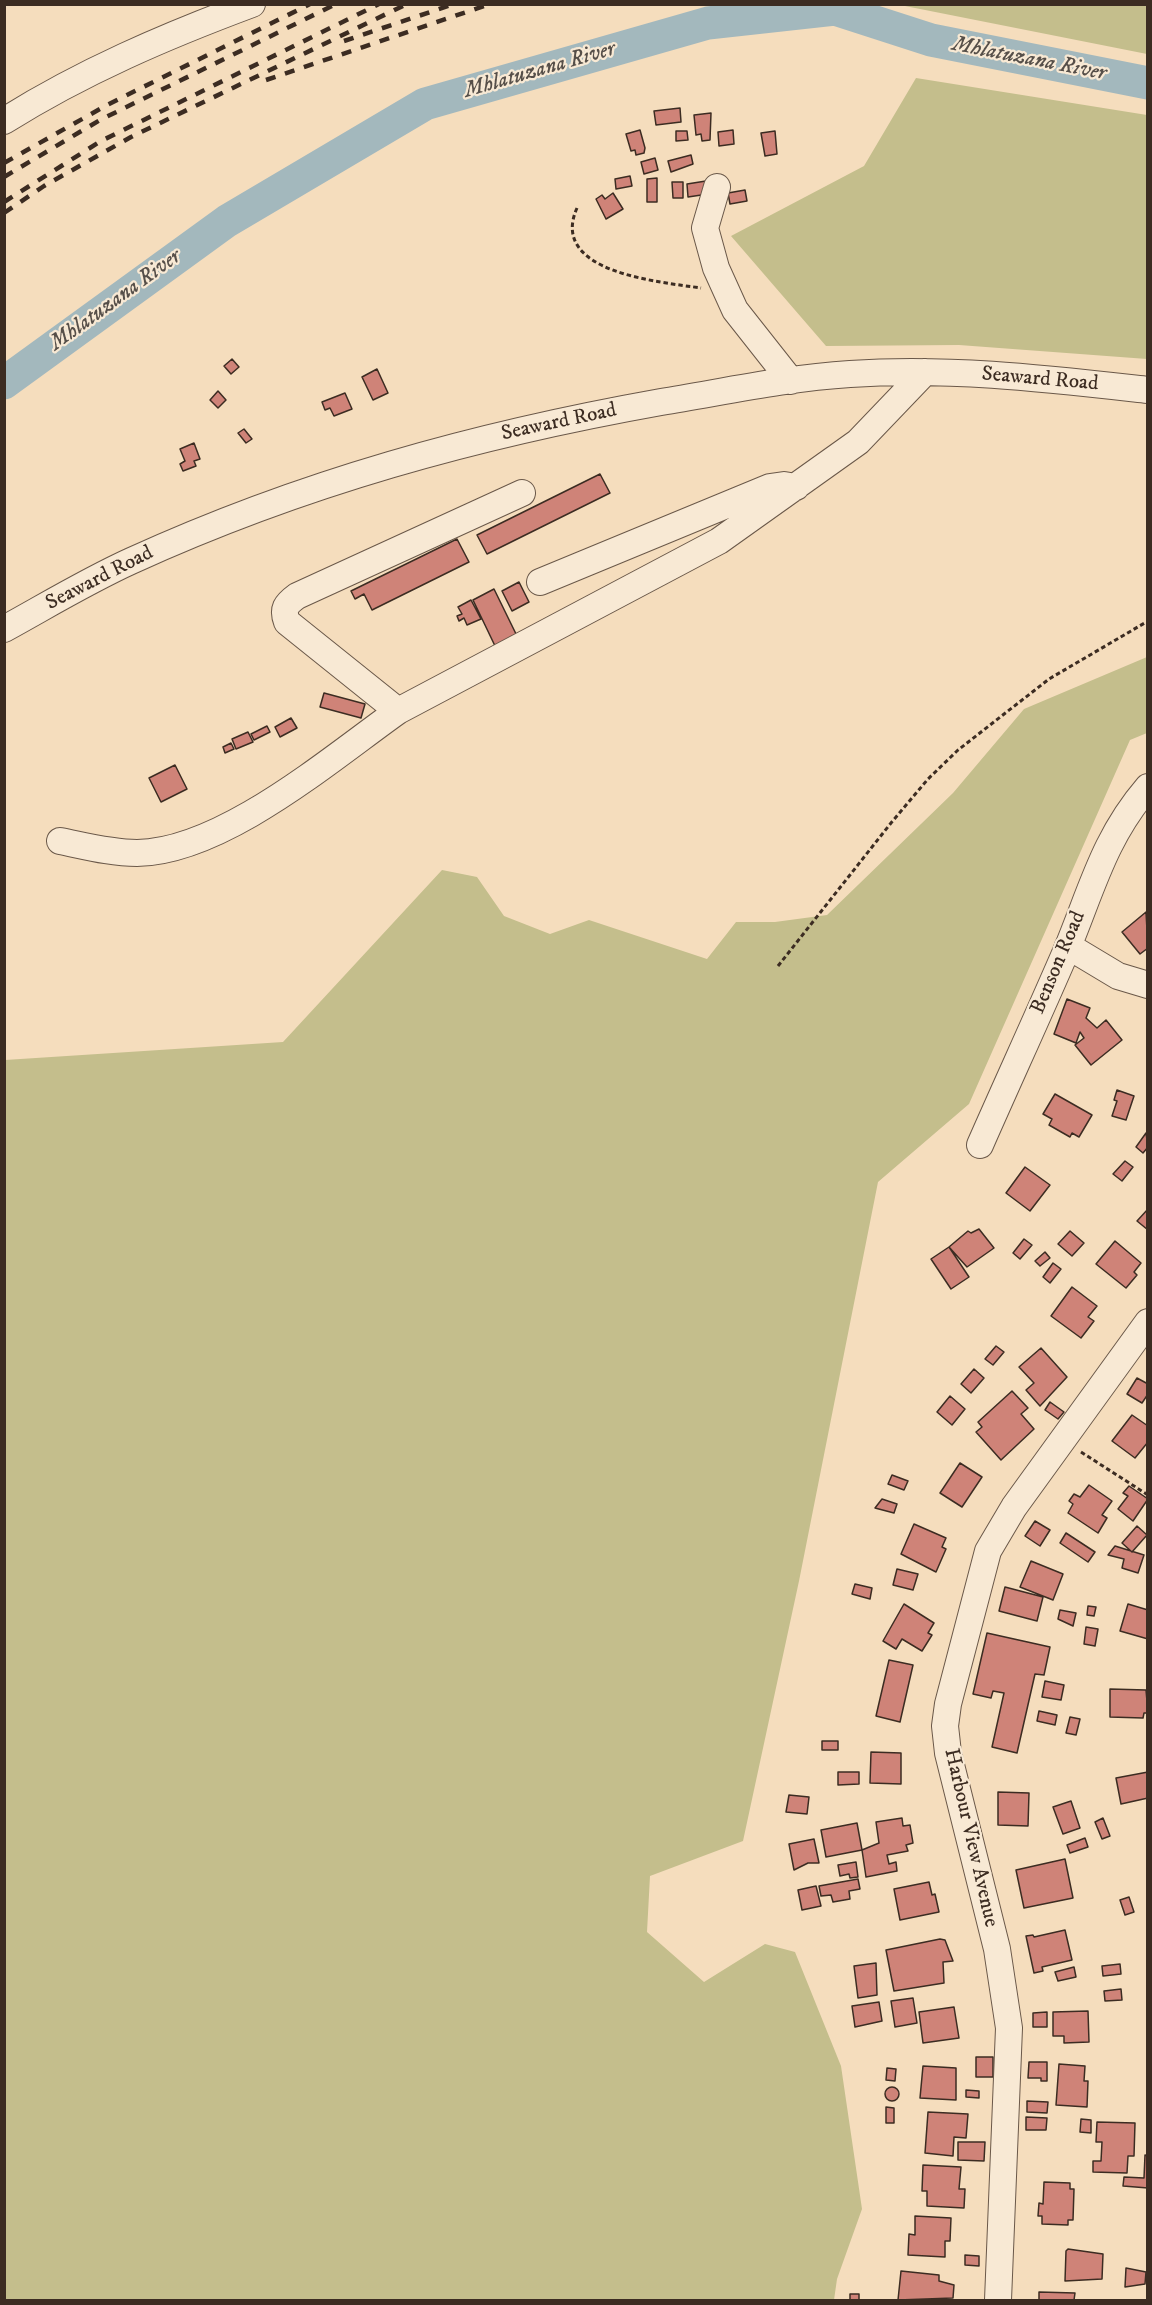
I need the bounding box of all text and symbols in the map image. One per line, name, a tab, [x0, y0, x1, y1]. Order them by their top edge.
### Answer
water label: Mhlatuzana River	[950, 32, 1108, 88]
water label: Mhlatuzana River	[461, 37, 619, 105]
water label: Mhlatuzana River	[45, 244, 187, 358]
street label: Seaward Road	[981, 362, 1099, 398]
street label: Seaward Road	[499, 399, 619, 447]
street label: Seaward Road	[42, 541, 158, 617]
street label: Benson Road	[1026, 908, 1092, 1018]
street label: Harbour View Avenue	[937, 1746, 1003, 1930]

